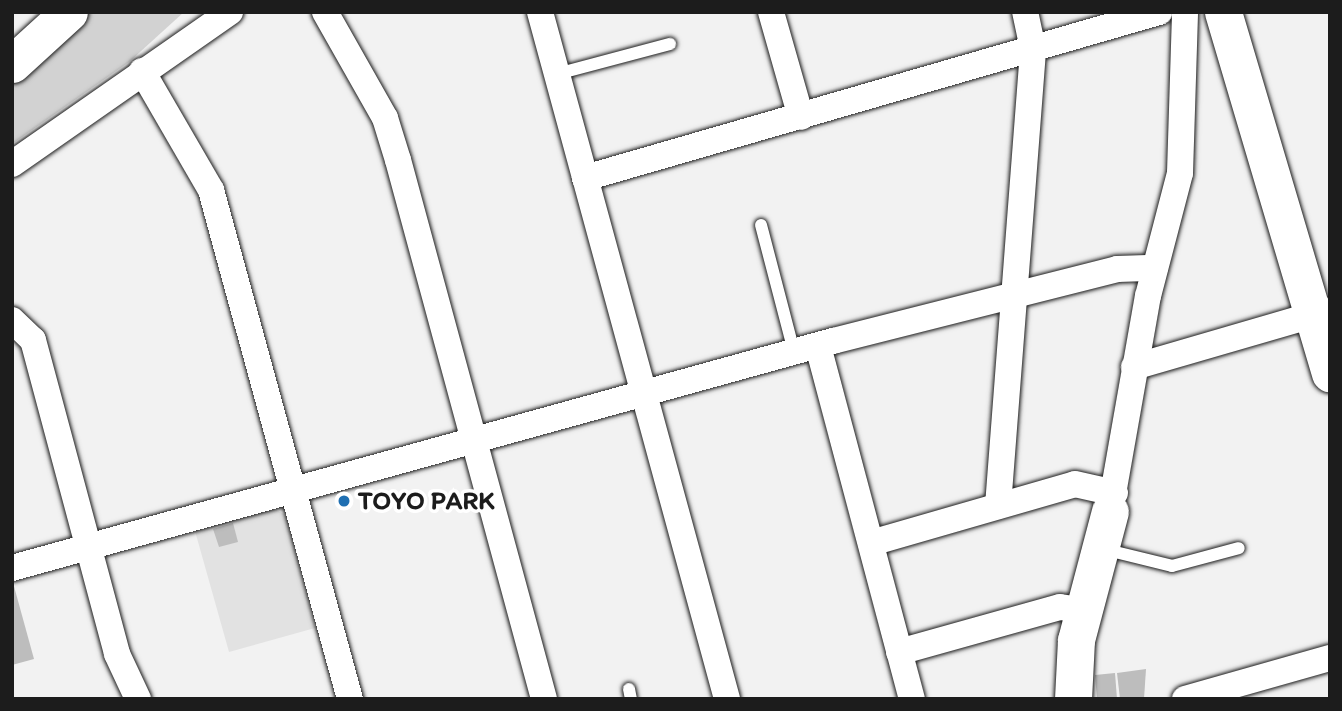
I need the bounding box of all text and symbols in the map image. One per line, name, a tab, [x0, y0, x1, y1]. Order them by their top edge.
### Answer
place label: TOYO PARK	[358, 485, 494, 517]
marker: TOYO PARK	[336, 493, 352, 509]

